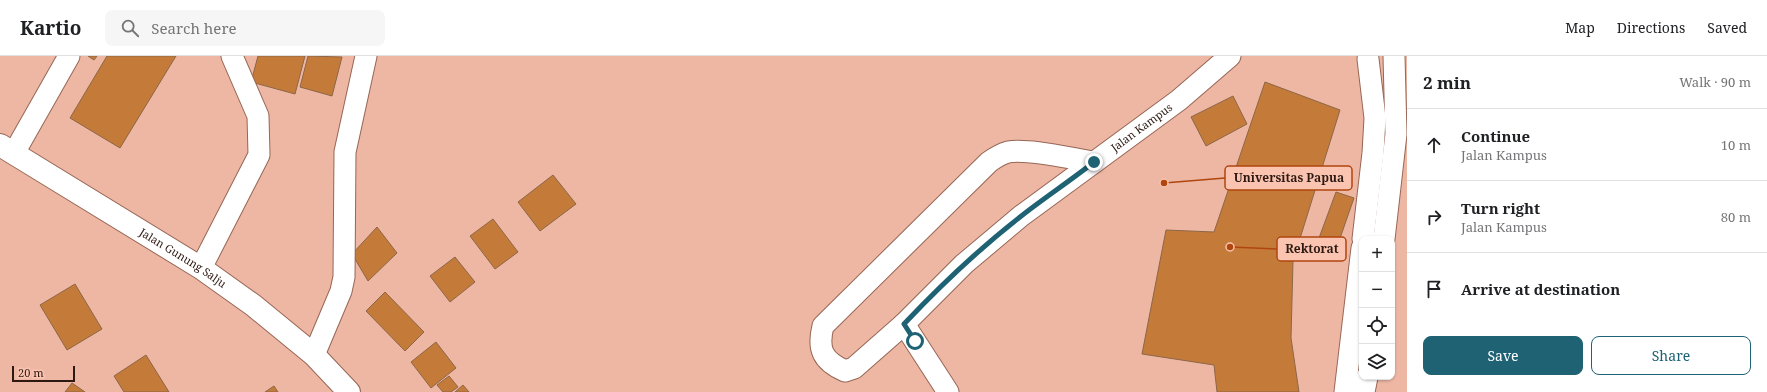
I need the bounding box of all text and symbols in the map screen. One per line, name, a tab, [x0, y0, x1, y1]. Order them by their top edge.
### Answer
search box	[105, 10, 385, 46]
text: Kartio	[20, 15, 81, 41]
icon: search	[119, 17, 141, 39]
text: Search here	[151, 18, 236, 38]
text: Map	[1565, 18, 1595, 37]
text: Directions	[1617, 18, 1685, 37]
text: Saved	[1707, 18, 1747, 37]
text: 2 min	[1423, 71, 1471, 94]
text: Walk · 90 m	[1679, 73, 1751, 91]
street label: Jalan Kampus	[1107, 99, 1175, 155]
text: Continue	[1461, 126, 1530, 146]
icon: ahead	[1423, 134, 1445, 156]
text: 10 m	[1721, 136, 1751, 154]
text: Jalan Kampus	[1461, 146, 1547, 164]
route end	[1085, 153, 1103, 171]
callout: Universitas Papua	[1225, 166, 1352, 190]
text: Universitas Papua	[1234, 169, 1344, 186]
text: Turn right	[1461, 198, 1540, 218]
icon: right	[1423, 206, 1445, 228]
text: 80 m	[1721, 208, 1751, 226]
text: Jalan Kampus	[1461, 218, 1547, 236]
street label: Jalan Gunung Salju	[136, 224, 230, 291]
map controls	[1359, 236, 1395, 380]
button: +	[1359, 236, 1395, 272]
callout: Rektorat	[1277, 237, 1346, 261]
text: Rektorat	[1285, 240, 1339, 257]
button: −	[1359, 272, 1395, 308]
icon: arrive	[1423, 278, 1445, 300]
text: Arrive at destination	[1461, 279, 1620, 299]
button: locate	[1359, 308, 1395, 344]
route start	[906, 332, 924, 350]
button: Save	[1423, 336, 1583, 375]
button: Share	[1591, 336, 1751, 375]
button: layers	[1359, 344, 1395, 380]
scale bar	[12, 364, 75, 383]
text: 20 m	[18, 365, 44, 380]

